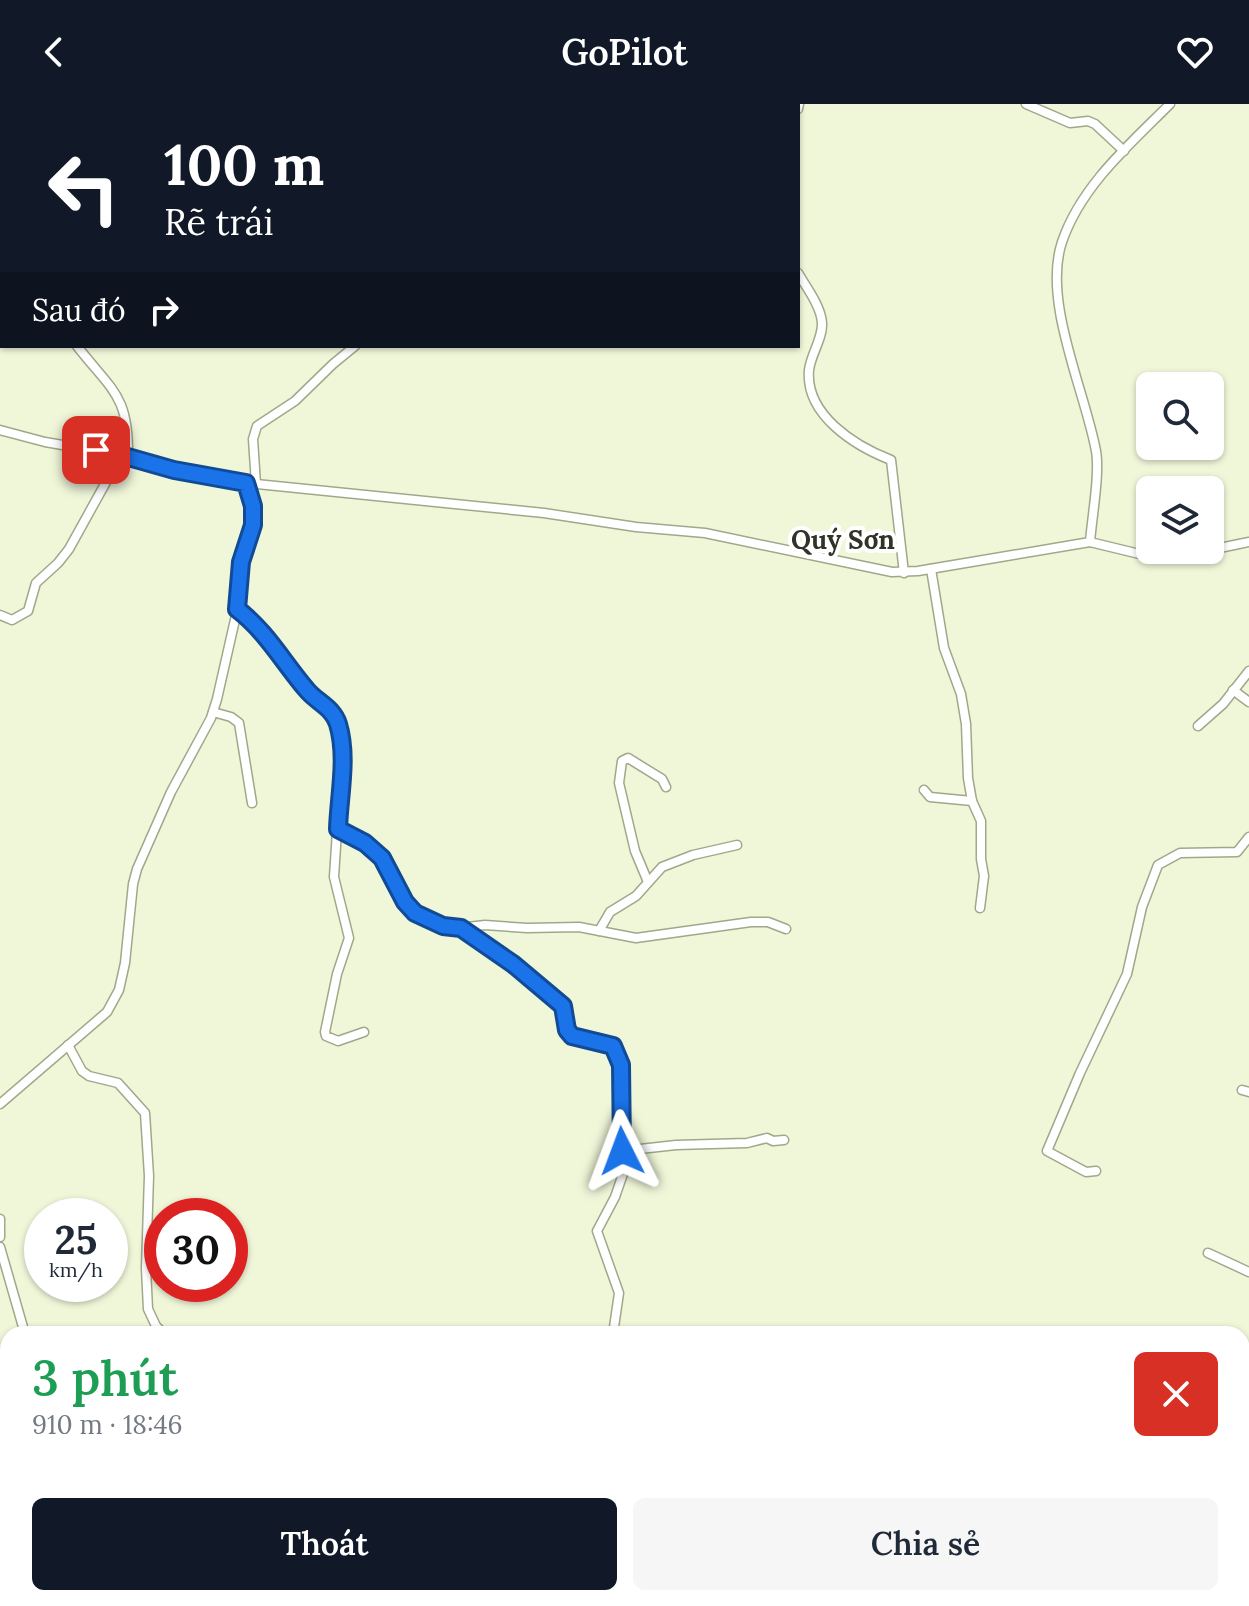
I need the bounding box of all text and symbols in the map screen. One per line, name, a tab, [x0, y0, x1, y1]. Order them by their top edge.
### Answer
text: GoPilot	[561, 29, 688, 75]
icon: back	[32, 30, 76, 74]
icon: heart	[1173, 30, 1217, 74]
text: 100 m	[164, 129, 324, 200]
icon: left	[32, 136, 136, 240]
text: Rẽ trái	[164, 199, 274, 245]
icon: right	[142, 288, 186, 332]
text: Sau đó	[32, 291, 126, 329]
map controls	[1136, 372, 1224, 564]
button: search	[1136, 372, 1224, 460]
pin	[62, 416, 130, 484]
icon: arrive	[74, 428, 118, 472]
button: layers	[1136, 476, 1224, 564]
district label: Quý Sơn	[791, 523, 895, 556]
position arrow	[580, 1109, 664, 1193]
speed limit sign: 30	[144, 1198, 248, 1302]
text: 25	[55, 1214, 97, 1265]
text: km/h	[49, 1257, 103, 1282]
text: 3 phút	[32, 1347, 178, 1408]
button: close	[1134, 1352, 1218, 1436]
text: 910 m · 18:46	[32, 1408, 183, 1441]
button: Thoát	[32, 1498, 617, 1590]
button: Chia sẻ	[633, 1498, 1218, 1590]

